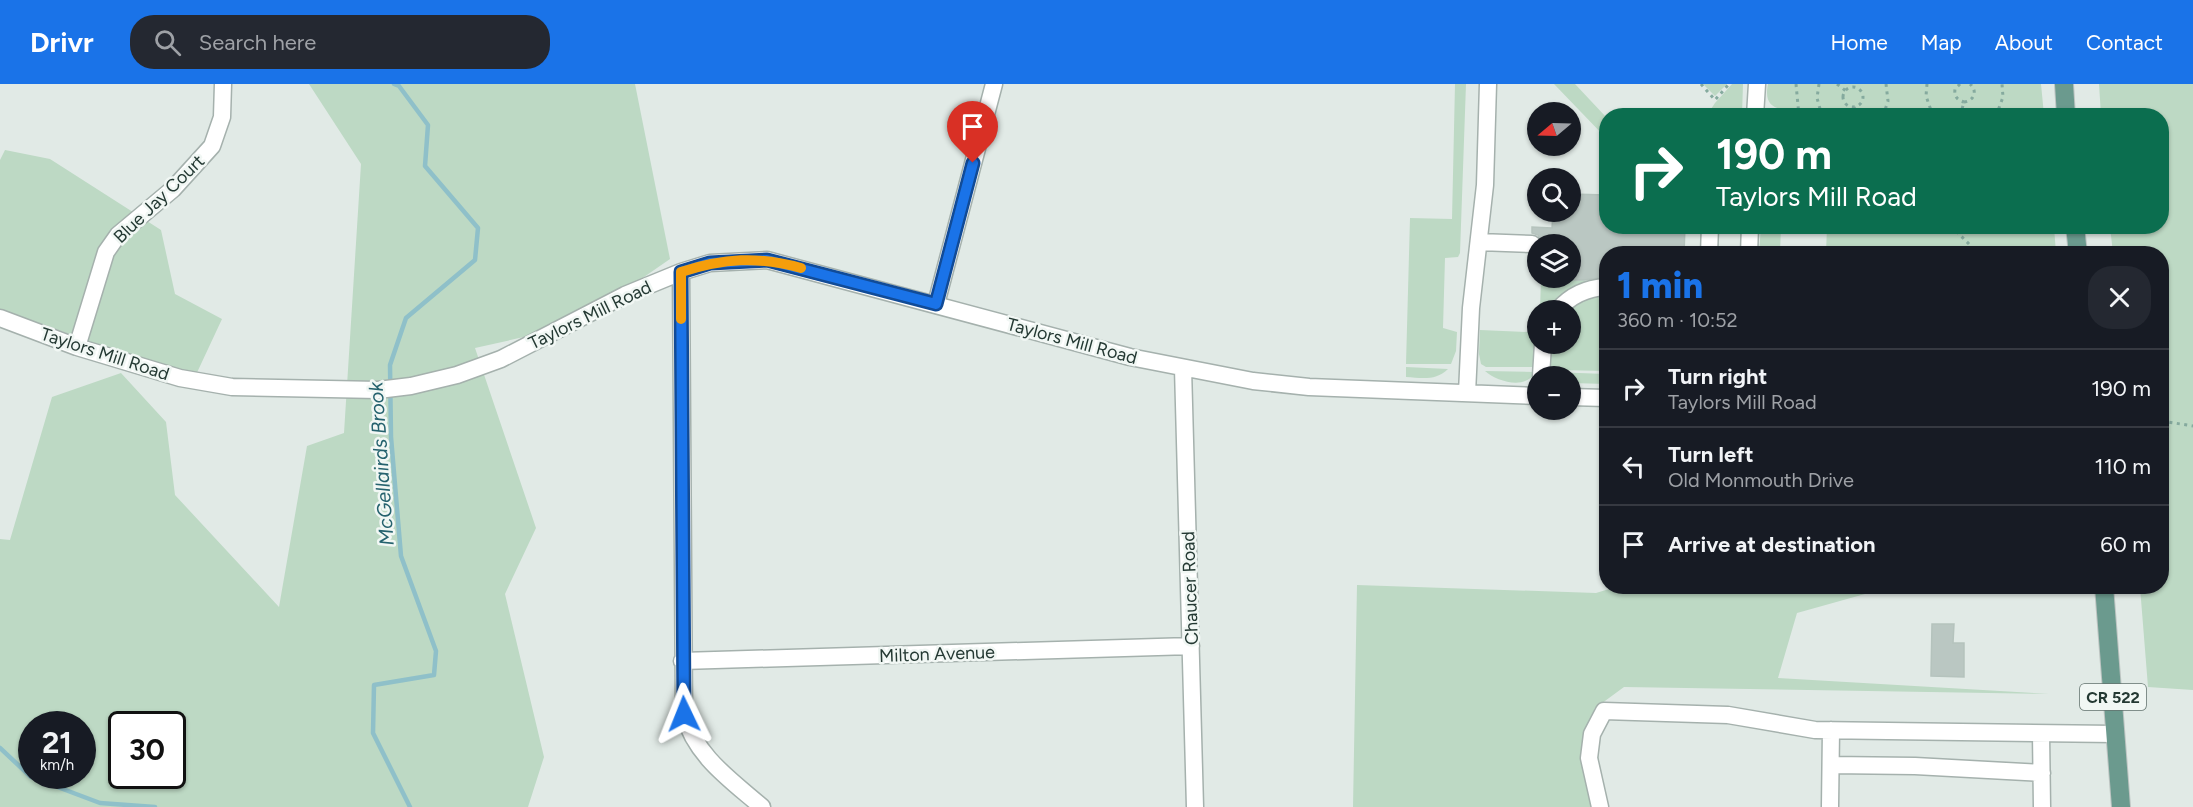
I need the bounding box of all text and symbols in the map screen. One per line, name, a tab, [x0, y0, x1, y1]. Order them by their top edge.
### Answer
search box	[130, 15, 550, 69]
text: Drivr	[30, 25, 94, 59]
icon: search	[151, 26, 184, 59]
text: Search here	[199, 29, 316, 56]
text: Home	[1831, 30, 1888, 55]
text: Map	[1921, 30, 1962, 55]
text: About	[1995, 30, 2053, 55]
text: Contact	[2086, 30, 2163, 55]
pin	[947, 101, 998, 163]
north arrow	[1527, 102, 1581, 156]
map controls	[1527, 102, 1581, 420]
icon: arrive	[956, 110, 989, 143]
text: 190 m	[1716, 129, 1832, 180]
icon: right	[1617, 132, 1695, 210]
street label: Blue Jay Court	[109, 150, 209, 248]
button: search	[1527, 168, 1581, 222]
text: Taylors Mill Road	[1716, 180, 1917, 213]
button: layers	[1527, 234, 1581, 288]
text: 1 min	[1617, 264, 1703, 307]
button: close	[2088, 266, 2151, 329]
street label: Taylors Mill Road	[525, 276, 655, 354]
button: +	[1527, 300, 1581, 354]
text: 360 m · 10:52	[1617, 308, 1738, 332]
street label: Taylors Mill Road	[1004, 313, 1140, 369]
street label: Taylors Mill Road	[38, 323, 172, 385]
text: Turn right	[1668, 363, 1767, 390]
button: −	[1527, 366, 1581, 420]
icon: right	[1617, 372, 1650, 405]
text: 190 m	[2091, 375, 2151, 402]
water label: McGellairds Brook	[363, 380, 399, 547]
text: Taylors Mill Road	[1668, 390, 1817, 414]
text: Turn left	[1668, 441, 1754, 468]
icon: left	[1617, 450, 1650, 483]
text: 110 m	[2095, 453, 2151, 480]
text: Old Monmouth Drive	[1668, 468, 1854, 492]
icon: arrive	[1617, 528, 1650, 561]
street label: Chaucer Road	[1177, 531, 1203, 645]
text: Arrive at destination	[1668, 531, 1876, 558]
text: 60 m	[2100, 531, 2151, 558]
street label: Milton Avenue	[879, 641, 995, 667]
position arrow	[652, 682, 716, 746]
road number: CR 522	[2080, 684, 2146, 710]
speed limit sign: 30	[108, 711, 186, 789]
text: 21	[42, 724, 72, 761]
text: km/h	[40, 756, 74, 774]

